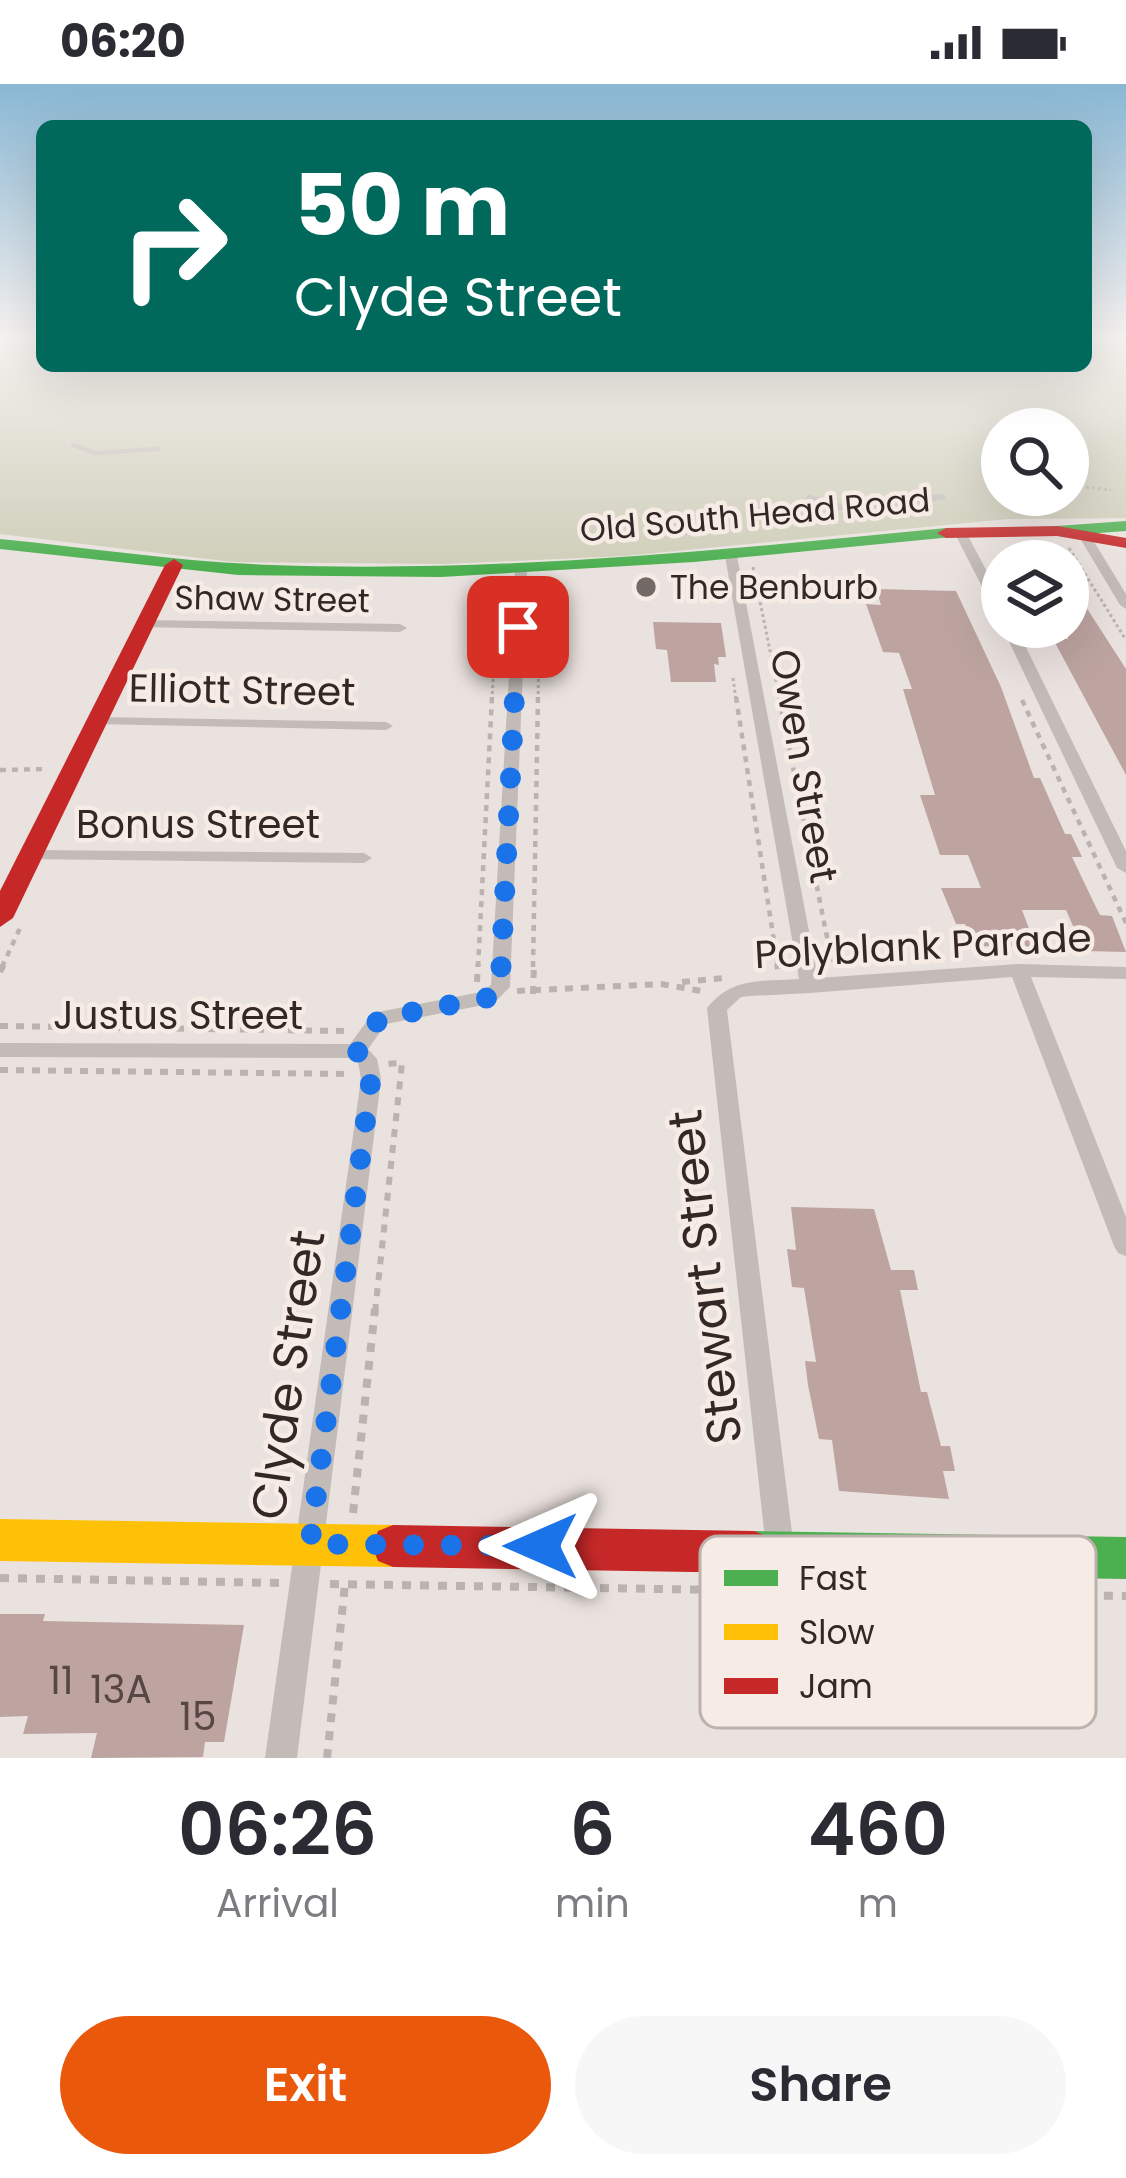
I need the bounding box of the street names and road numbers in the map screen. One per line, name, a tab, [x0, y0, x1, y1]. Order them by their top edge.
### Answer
street label: Old South Head Road	[578, 476, 932, 554]
street label: Shaw Street	[174, 574, 370, 624]
street label: Owen Street	[756, 645, 852, 887]
street label: Elliott Street	[128, 661, 356, 719]
street label: Bonus Street	[76, 797, 320, 852]
street label: Polyblank Parade	[753, 910, 1093, 982]
street label: Justus Street	[53, 988, 303, 1043]
street label: Stewart Street	[651, 1106, 759, 1448]
street label: Clyde Street	[235, 1226, 341, 1524]

